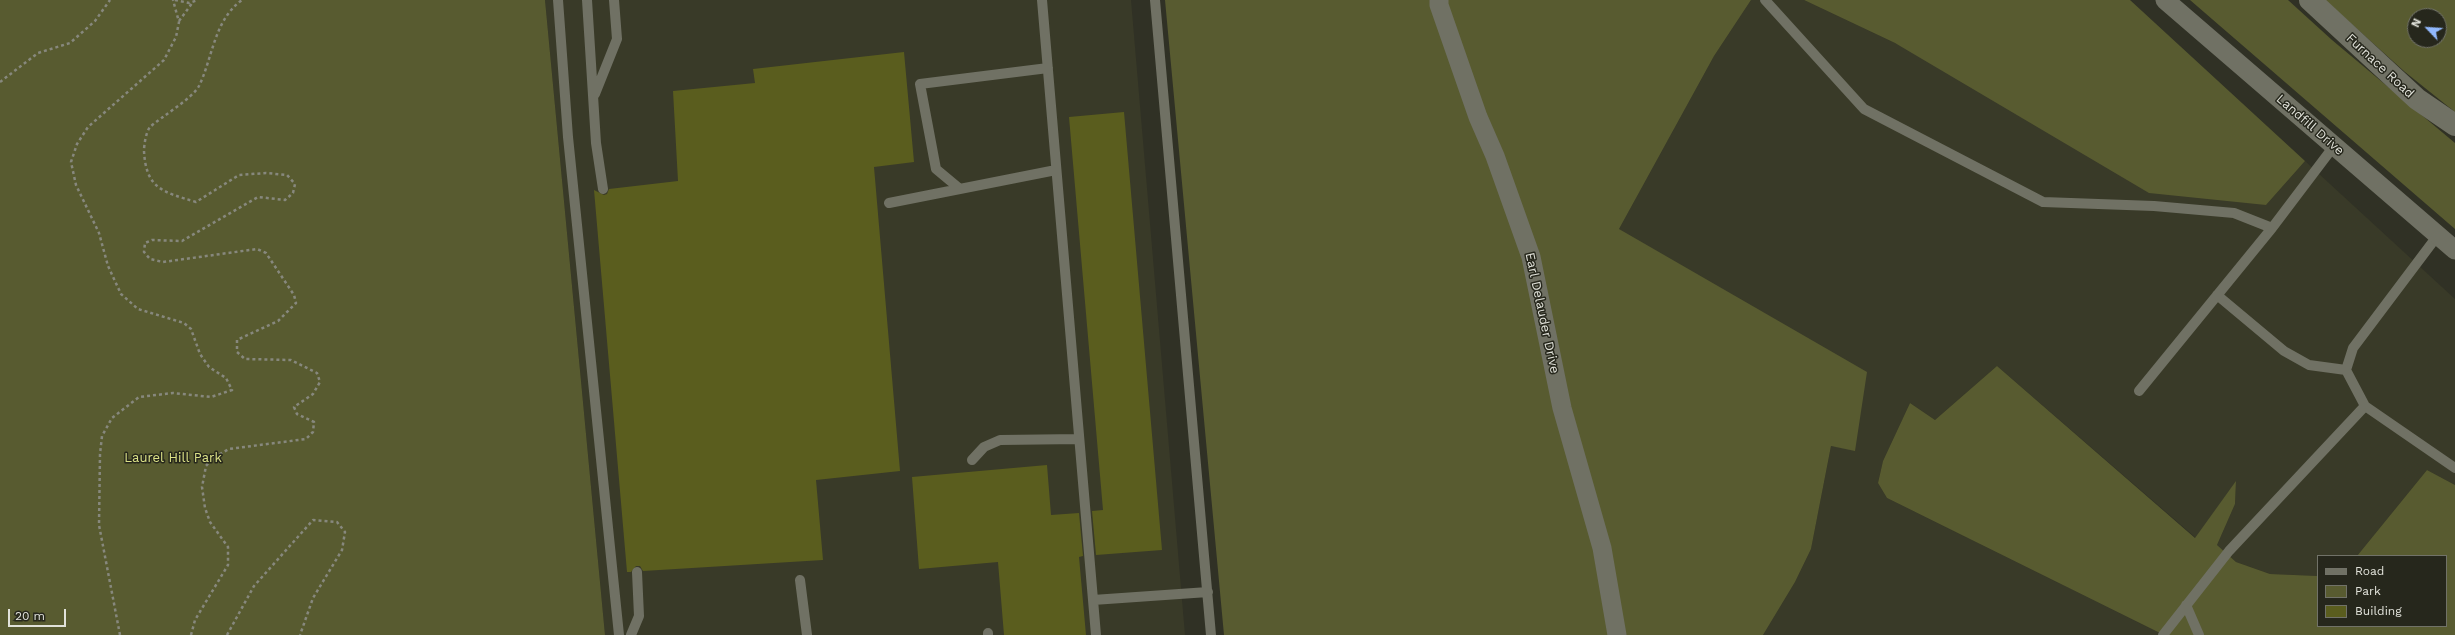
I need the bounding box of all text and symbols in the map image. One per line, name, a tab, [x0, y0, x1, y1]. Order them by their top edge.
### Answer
north arrow	[2407, 8, 2447, 48]
text: N	[2409, 17, 2424, 30]
street label: Furnace Road	[2343, 31, 2417, 101]
street label: Landfill Drive	[2273, 91, 2347, 159]
street label: Earl Delauder Drive	[1522, 251, 1562, 375]
park label: Laurel Hill Park	[124, 450, 222, 466]
legend	[2317, 555, 2447, 627]
text: Road	[2355, 564, 2384, 578]
text: Park	[2355, 584, 2381, 598]
scale bar	[10, 601, 68, 627]
text: Building	[2355, 604, 2402, 618]
text: 20 m	[15, 609, 45, 623]

